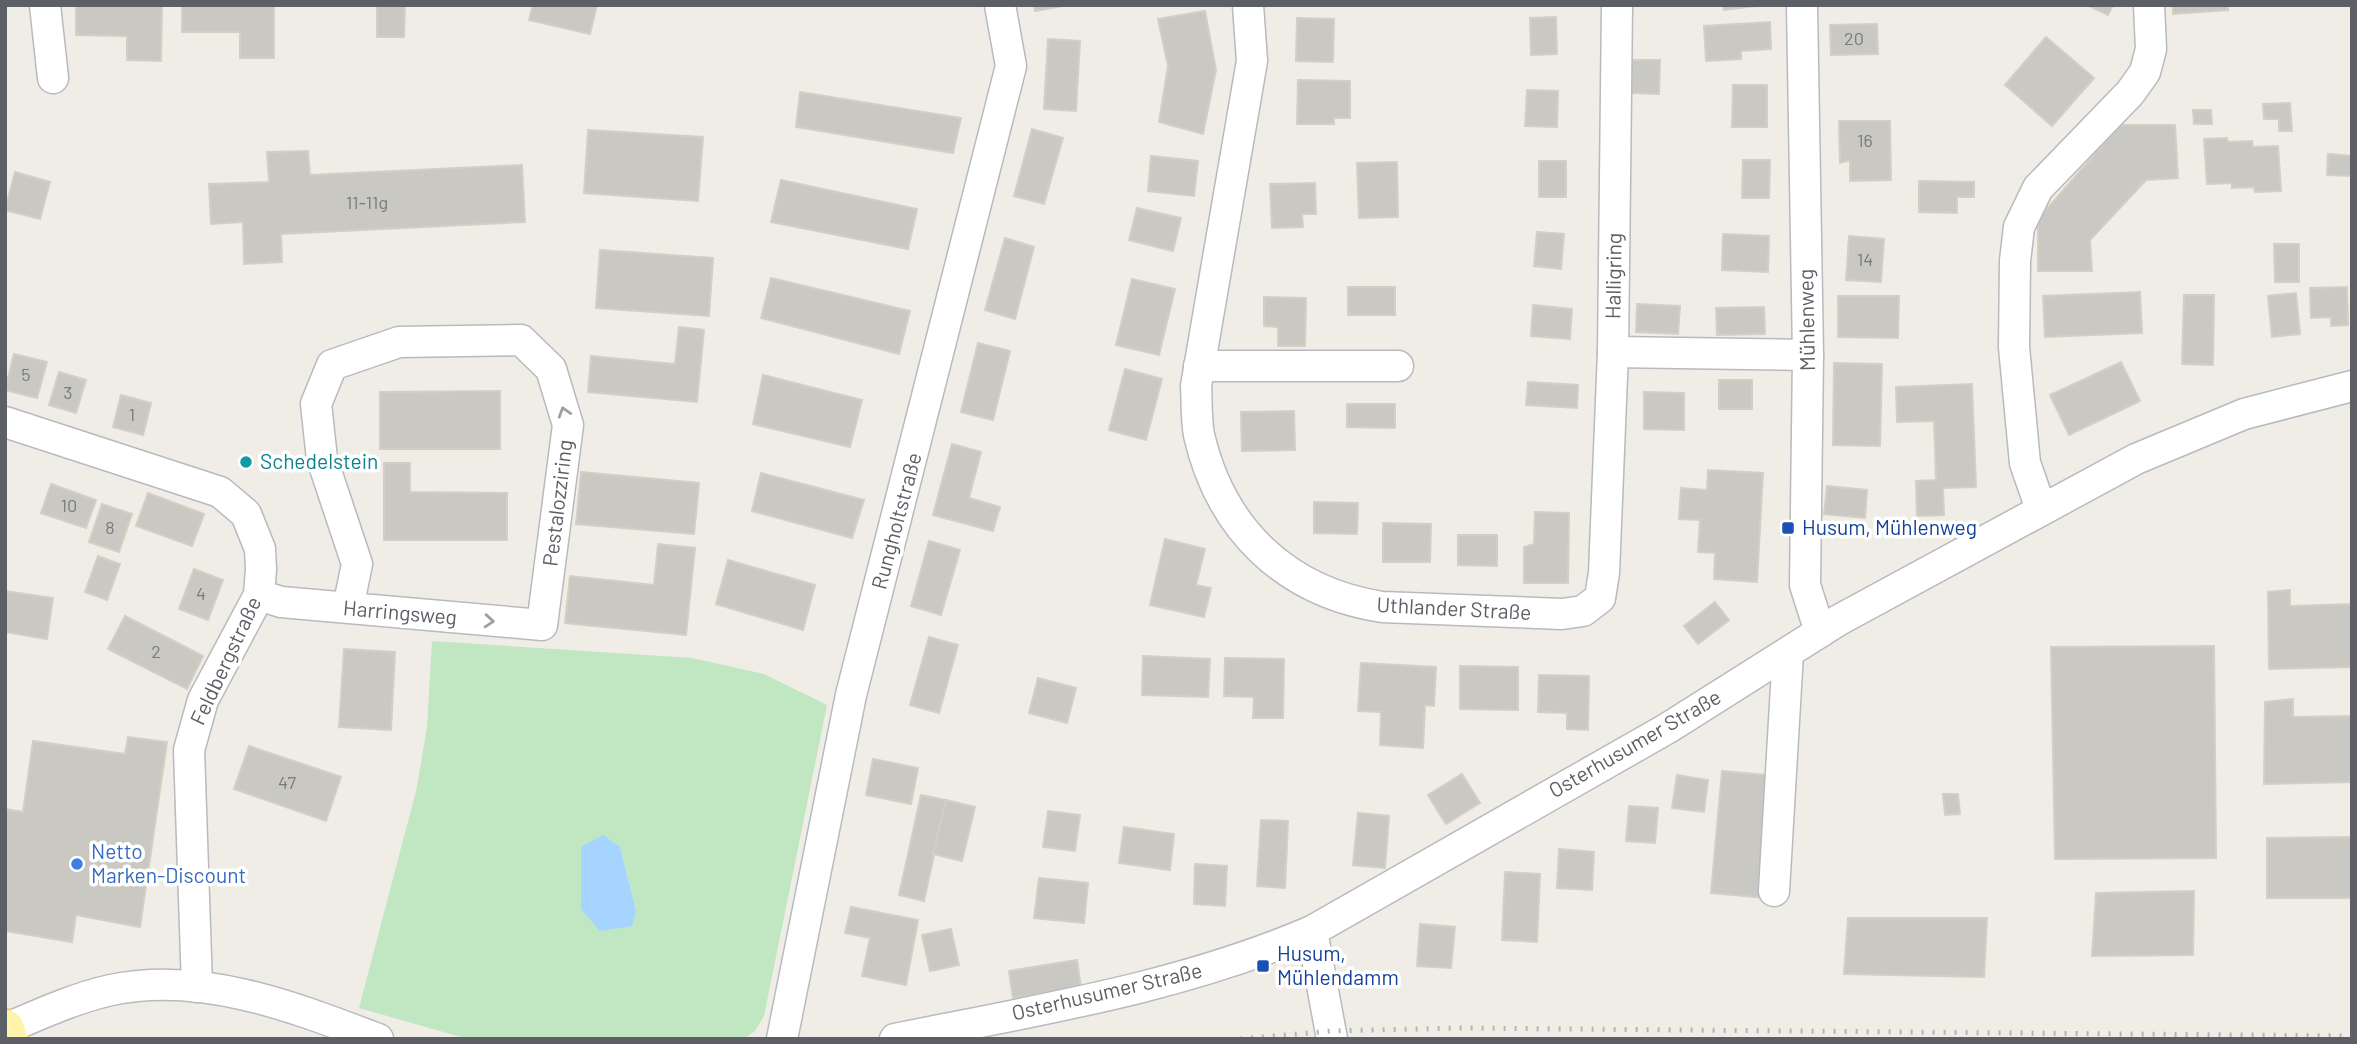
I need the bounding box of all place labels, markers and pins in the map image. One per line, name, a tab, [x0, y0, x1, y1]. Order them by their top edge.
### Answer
place label: Schedelstein	[260, 448, 378, 473]
marker: Schedelstein	[238, 454, 254, 470]
place label: Husum, Mühlenweg	[1802, 514, 1977, 539]
marker: Husum, Mühlenweg	[1780, 520, 1796, 536]
place label: Netto Marken-Discount	[91, 838, 246, 887]
marker: Netto Marken-Discount	[69, 856, 85, 872]
place label: Husum, Mühlendamm	[1277, 940, 1399, 989]
marker: Husum, Mühlendamm	[1255, 958, 1271, 974]

